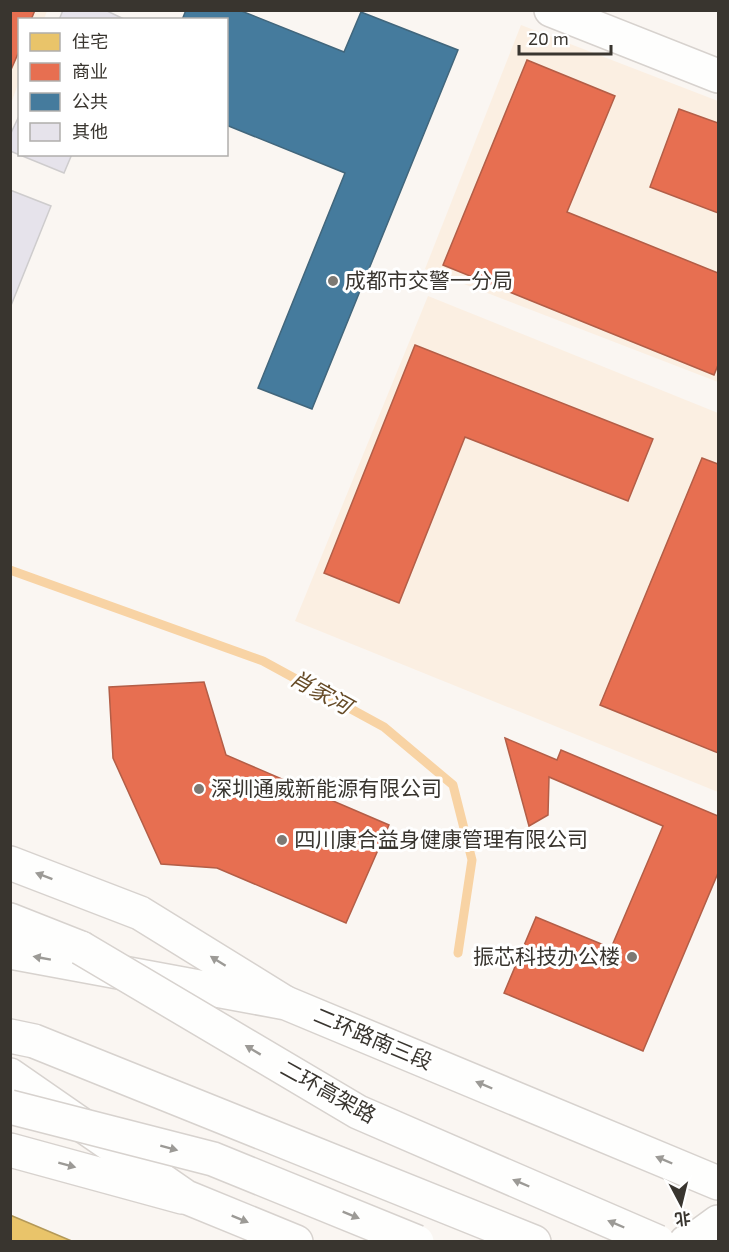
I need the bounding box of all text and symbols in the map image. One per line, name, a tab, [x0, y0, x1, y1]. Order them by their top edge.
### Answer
legend	[18, 18, 228, 156]
scale bar	[519, 18, 610, 56]
text: 20 m	[528, 27, 569, 49]
text: 住宅	[72, 30, 108, 52]
text: 商业	[72, 60, 108, 82]
text: 公共	[72, 90, 108, 112]
text: 其他	[72, 120, 108, 142]
place label: 成都市交警一分局	[345, 267, 513, 292]
marker: 成都市交警一分局	[326, 274, 340, 288]
water label: 肖家河	[286, 664, 360, 720]
place label: 深圳通威新能源有限公司	[211, 775, 442, 800]
marker: 深圳通威新能源有限公司	[192, 782, 206, 796]
place label: 四川康合益身健康管理有限公司	[294, 826, 588, 851]
marker: 四川康合益身健康管理有限公司	[275, 833, 289, 847]
one-way arrow	[35, 871, 53, 880]
place label: 振芯科技办公楼	[473, 943, 620, 968]
marker: 振芯科技办公楼	[625, 950, 639, 964]
one-way arrow	[33, 953, 52, 962]
one-way arrow	[210, 956, 226, 967]
street label: 二环路南三段	[311, 1001, 436, 1074]
one-way arrow	[244, 1045, 261, 1055]
street label: 二环高架路	[277, 1054, 381, 1127]
one-way arrow	[476, 1081, 493, 1090]
one-way arrow	[160, 1143, 178, 1153]
one-way arrow	[655, 1155, 673, 1165]
one-way arrow	[58, 1161, 76, 1170]
north arrow	[651, 1174, 711, 1234]
one-way arrow	[512, 1178, 530, 1188]
text: 北	[674, 1209, 692, 1230]
one-way arrow	[343, 1210, 361, 1220]
one-way arrow	[231, 1215, 249, 1224]
one-way arrow	[607, 1219, 625, 1229]

